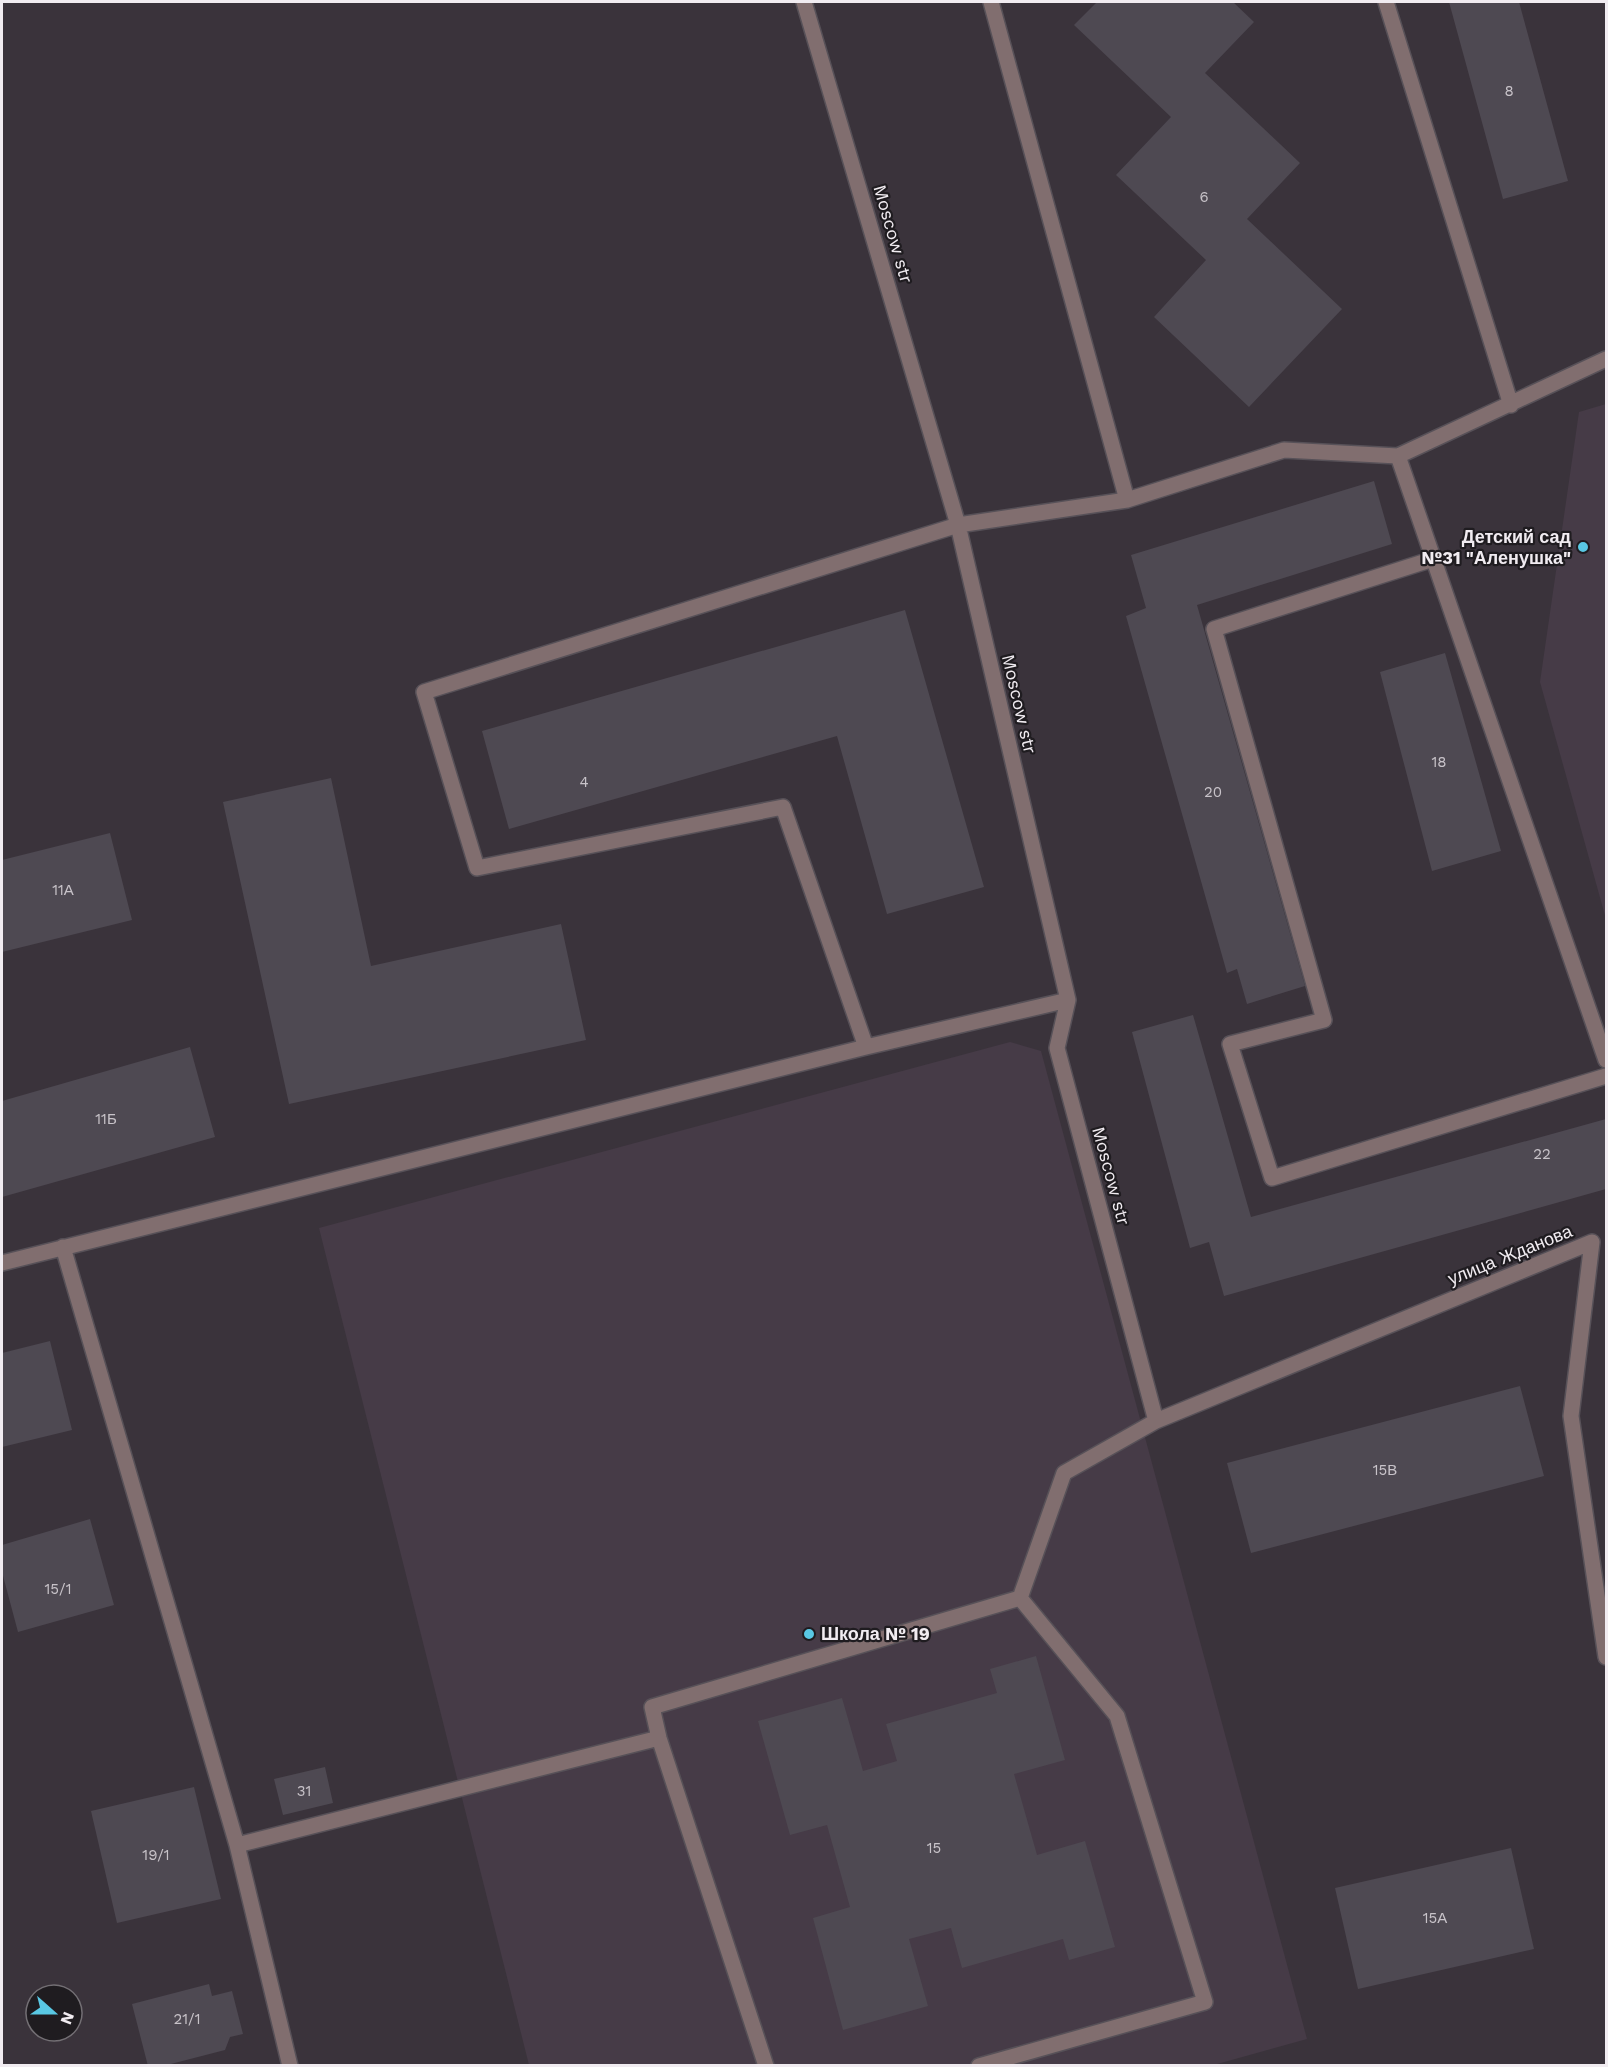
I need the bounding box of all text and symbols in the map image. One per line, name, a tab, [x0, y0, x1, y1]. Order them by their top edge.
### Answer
house number: 8	[1504, 82, 1514, 100]
street label: Moscow str	[869, 182, 918, 285]
house number: 6	[1199, 188, 1209, 206]
place label: Детский сад №31 "Аленушка"	[1421, 526, 1572, 568]
marker: Детский сад №31 "Аленушка"	[1576, 540, 1590, 554]
street label: Moscow str	[998, 652, 1041, 756]
house number: 18	[1431, 753, 1447, 771]
house number: 4	[579, 773, 589, 791]
house number: 20	[1204, 783, 1222, 801]
house number: 11А	[52, 881, 74, 899]
house number: 11Б	[95, 1110, 117, 1128]
street label: Moscow str	[1088, 1124, 1135, 1228]
house number: 22	[1533, 1145, 1551, 1163]
street label: улица Жданова	[1445, 1220, 1576, 1289]
house number: 15В	[1373, 1461, 1397, 1479]
house number: 15/1	[45, 1580, 72, 1598]
place label: Школа № 19	[821, 1623, 930, 1644]
marker: Школа № 19	[802, 1627, 816, 1641]
house number: 31	[297, 1782, 311, 1800]
house number: 15	[927, 1839, 941, 1857]
house number: 19/1	[142, 1846, 170, 1864]
house number: 15А	[1423, 1909, 1447, 1927]
north arrow	[24, 1983, 84, 2043]
text: N	[57, 2009, 79, 2027]
house number: 21/1	[173, 2010, 201, 2028]

